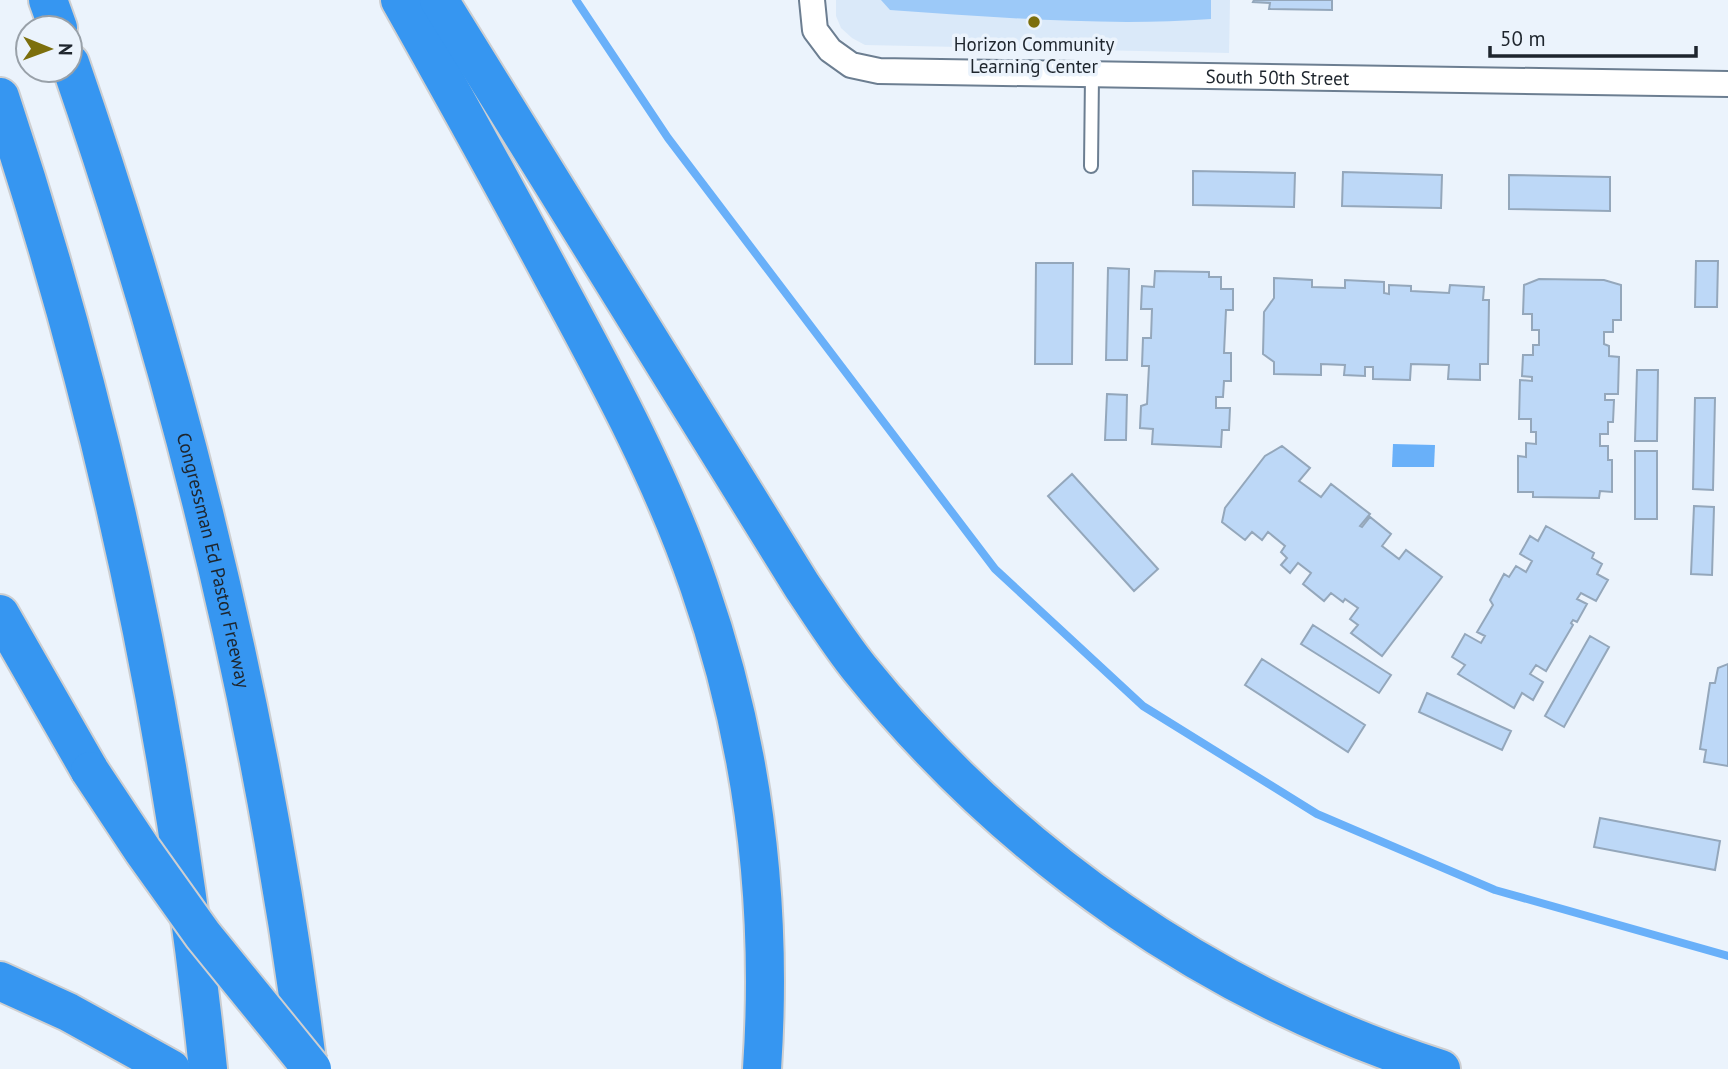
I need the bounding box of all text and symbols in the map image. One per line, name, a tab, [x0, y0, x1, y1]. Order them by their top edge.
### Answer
north arrow	[14, 14, 84, 84]
marker: Horizon Community Learning Center	[1026, 14, 1042, 30]
scale bar	[1490, 14, 1696, 58]
text: 50 m	[1500, 25, 1546, 52]
place label: Horizon Community Learning Center	[954, 32, 1114, 78]
text: N	[54, 43, 78, 56]
street label: South 50th Street	[1205, 64, 1350, 90]
street label: Congressman Ed Pastor Freeway	[172, 430, 256, 690]

